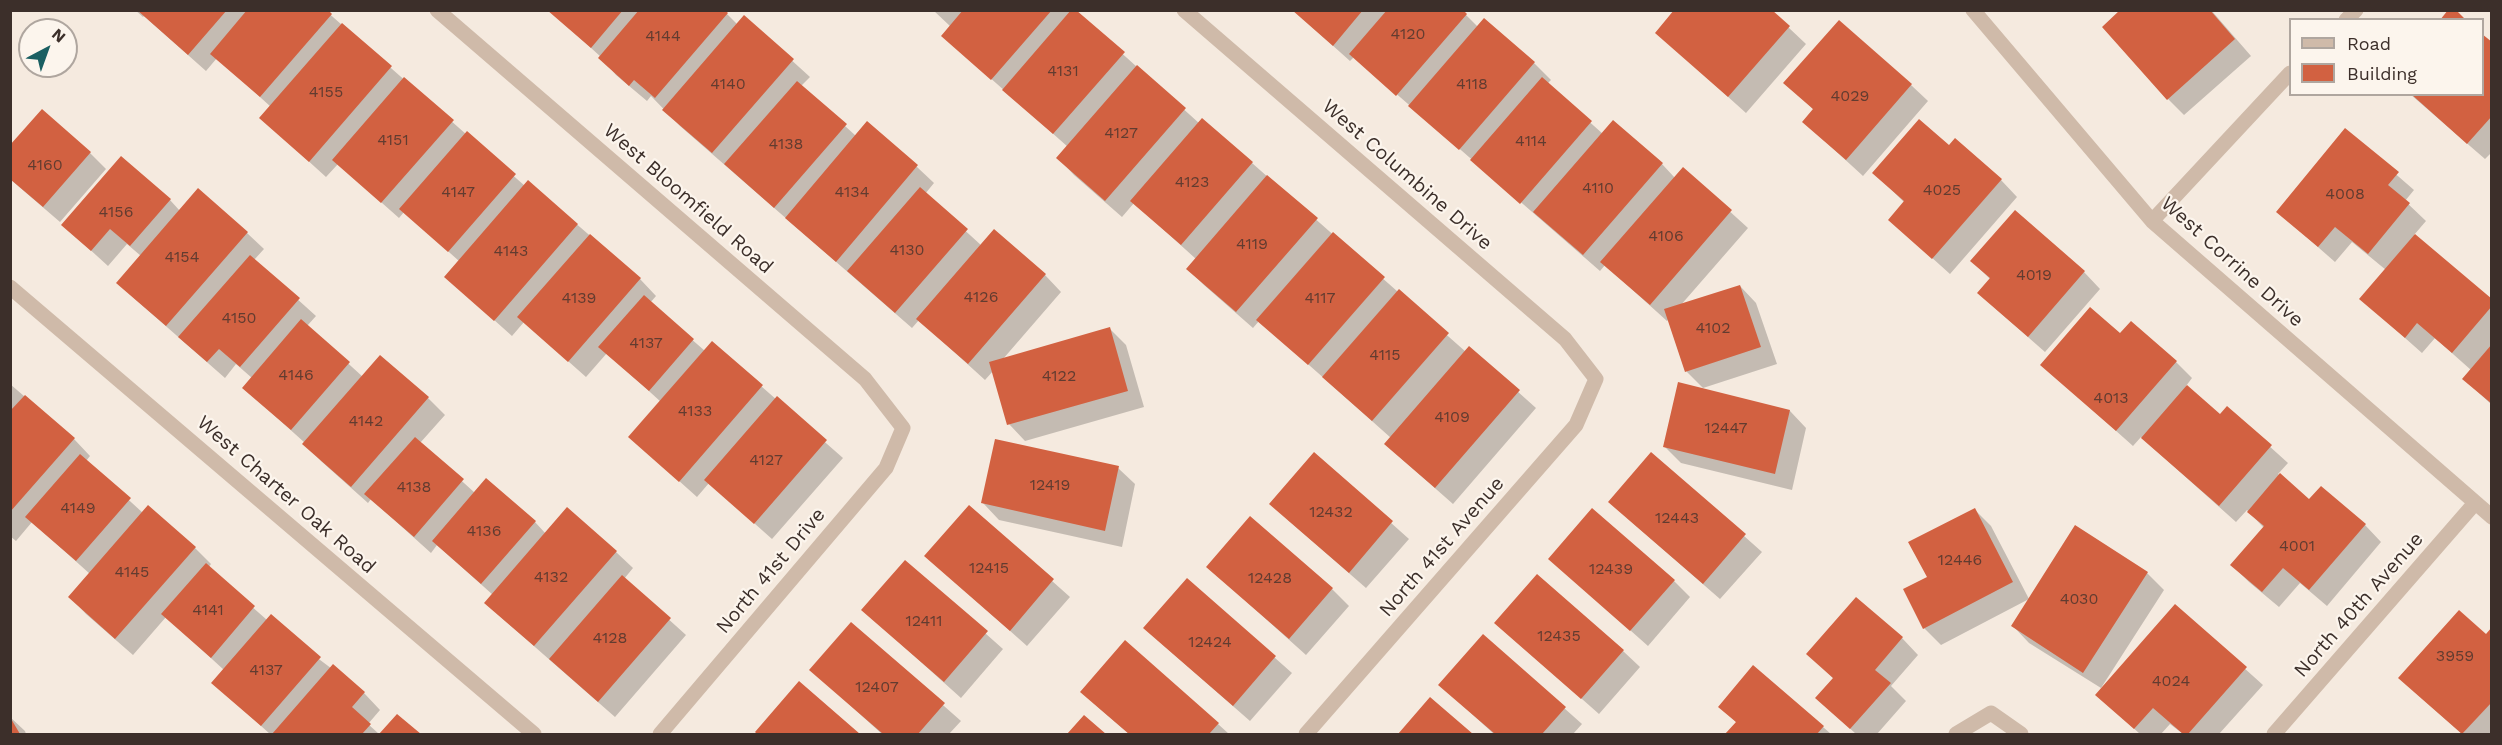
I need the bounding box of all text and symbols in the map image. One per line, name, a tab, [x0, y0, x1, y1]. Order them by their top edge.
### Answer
north arrow	[18, 18, 78, 78]
legend	[2289, 18, 2484, 96]
text: N	[48, 24, 70, 47]
house number: 4120	[1390, 24, 1426, 44]
house number: 4144	[645, 26, 681, 46]
text: Road	[2347, 33, 2391, 54]
house number: 4131	[1047, 61, 1079, 81]
text: Building	[2347, 63, 2417, 84]
house number: 4140	[710, 74, 746, 94]
house number: 4118	[1456, 74, 1488, 94]
house number: 4155	[309, 82, 343, 102]
house number: 4029	[1831, 86, 1869, 106]
street label: West Columbine Drive	[1317, 95, 1497, 255]
street label: West Bloomfield Road	[598, 119, 778, 279]
house number: 4127	[1104, 123, 1138, 143]
house number: 4151	[377, 130, 409, 150]
house number: 4114	[1515, 131, 1547, 151]
house number: 4138	[769, 134, 803, 154]
house number: 4160	[27, 155, 63, 175]
house number: 4123	[1175, 172, 1209, 192]
house number: 4110	[1582, 178, 1614, 198]
house number: 4025	[1923, 180, 1961, 200]
house number: 4147	[441, 182, 475, 202]
house number: 4134	[835, 182, 869, 202]
house number: 4008	[2325, 184, 2365, 204]
street label: West Corrine Drive	[2156, 192, 2308, 332]
house number: 4156	[99, 202, 133, 222]
house number: 4106	[1648, 226, 1684, 246]
house number: 4119	[1236, 234, 1268, 254]
house number: 4130	[889, 240, 925, 260]
house number: 4143	[494, 241, 528, 261]
house number: 4154	[165, 247, 199, 267]
house number: 4019	[2016, 265, 2052, 285]
house number: 4126	[964, 287, 998, 307]
house number: 4139	[562, 288, 596, 308]
house number: 4117	[1305, 288, 1335, 308]
house number: 4150	[221, 308, 257, 328]
house number: 4102	[1695, 318, 1731, 338]
house number: 4137	[629, 333, 663, 353]
house number: 4115	[1369, 345, 1401, 365]
house number: 4146	[278, 365, 314, 385]
house number: 4122	[1042, 366, 1076, 386]
house number: 4013	[2093, 388, 2129, 408]
house number: 4133	[678, 401, 712, 421]
house number: 4109	[1434, 407, 1470, 427]
street label: West Charter Oak Road	[192, 411, 380, 579]
house number: 4142	[349, 411, 383, 431]
house number: 12447	[1705, 418, 1747, 438]
house number: 4127	[749, 450, 783, 470]
street label: North 41st Avenue	[1375, 472, 1509, 622]
house number: 12419	[1030, 475, 1070, 495]
house number: 4138	[397, 477, 431, 497]
house number: 4149	[60, 498, 96, 518]
house number: 12432	[1309, 502, 1353, 522]
street label: North 41st Drive	[711, 503, 831, 639]
house number: 12443	[1655, 508, 1699, 528]
house number: 4136	[467, 521, 501, 541]
street label: North 40th Avenue	[2289, 527, 2429, 683]
house number: 4001	[2279, 536, 2315, 556]
house number: 12446	[1938, 550, 1982, 570]
house number: 12415	[969, 558, 1009, 578]
house number: 12439	[1589, 559, 1633, 579]
house number: 4145	[115, 562, 149, 582]
house number: 4132	[534, 567, 568, 587]
house number: 12428	[1248, 568, 1292, 588]
house number: 4030	[2060, 589, 2098, 609]
house number: 4141	[192, 600, 224, 620]
house number: 12411	[905, 611, 943, 631]
house number: 12435	[1537, 626, 1581, 646]
house number: 4128	[593, 628, 627, 648]
house number: 12424	[1188, 632, 1232, 652]
house number: 3959	[2436, 646, 2474, 666]
house number: 4137	[249, 660, 283, 680]
house number: 4024	[2152, 671, 2190, 691]
house number: 12407	[855, 677, 899, 697]

